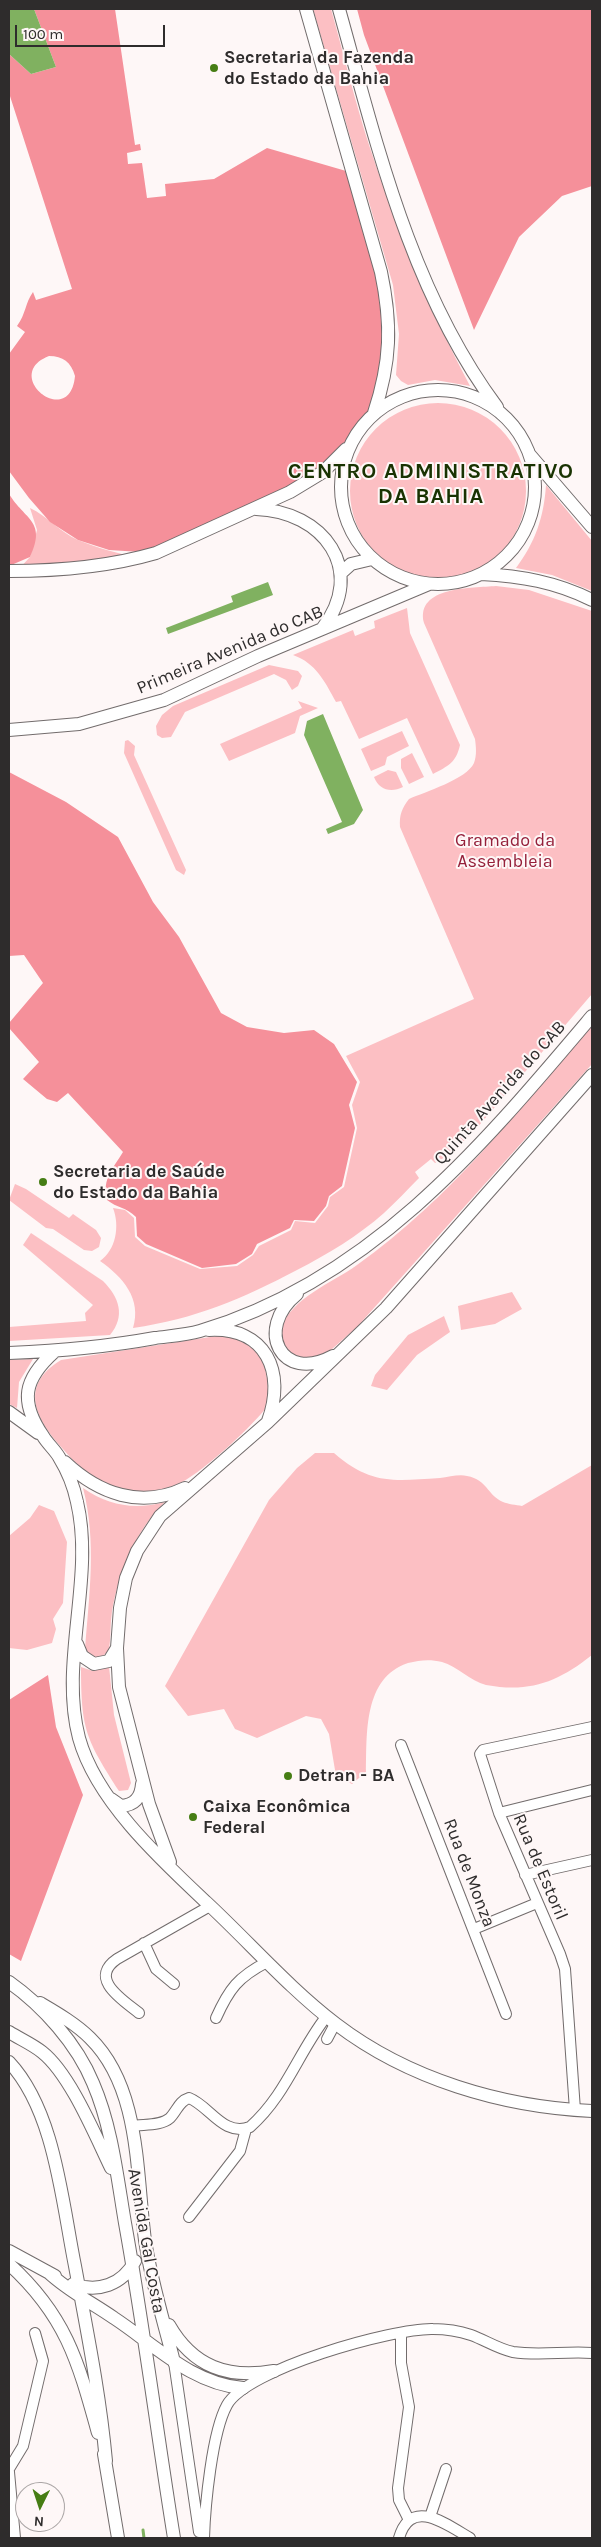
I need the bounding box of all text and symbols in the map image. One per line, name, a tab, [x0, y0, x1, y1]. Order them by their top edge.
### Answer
scale bar	[18, 15, 168, 47]
text: 100 m	[23, 25, 63, 43]
place label: Secretaria da Fazenda do Estado da Bahia	[224, 47, 414, 90]
marker: Secretaria da Fazenda do Estado da Bahia	[208, 62, 220, 74]
district label: CENTRO ADMINISTRATIVO DA BAHIA	[285, 459, 577, 511]
street label: Primeira Avenida do CAB	[133, 601, 327, 699]
park label: Gramado da Assembleia	[455, 830, 555, 872]
street label: Quinta Avenida do CAB	[430, 1016, 570, 1170]
place label: Secretaria de Saúde do Estado da Bahia	[53, 1161, 225, 1204]
marker: Secretaria de Saúde do Estado da Bahia	[37, 1176, 49, 1188]
place label: Detran - BA	[298, 1765, 395, 1787]
marker: Detran - BA	[282, 1770, 294, 1782]
place label: Caixa Econômica Federal	[203, 1796, 351, 1838]
marker: Caixa Econômica Federal	[187, 1811, 199, 1823]
street label: Rua de Estoril	[508, 1811, 572, 1923]
street label: Rua de Monza	[438, 1816, 500, 1930]
street label: Avenida Gal Costa	[123, 2167, 169, 2315]
north arrow	[15, 2482, 65, 2532]
text: N	[33, 2513, 45, 2530]

